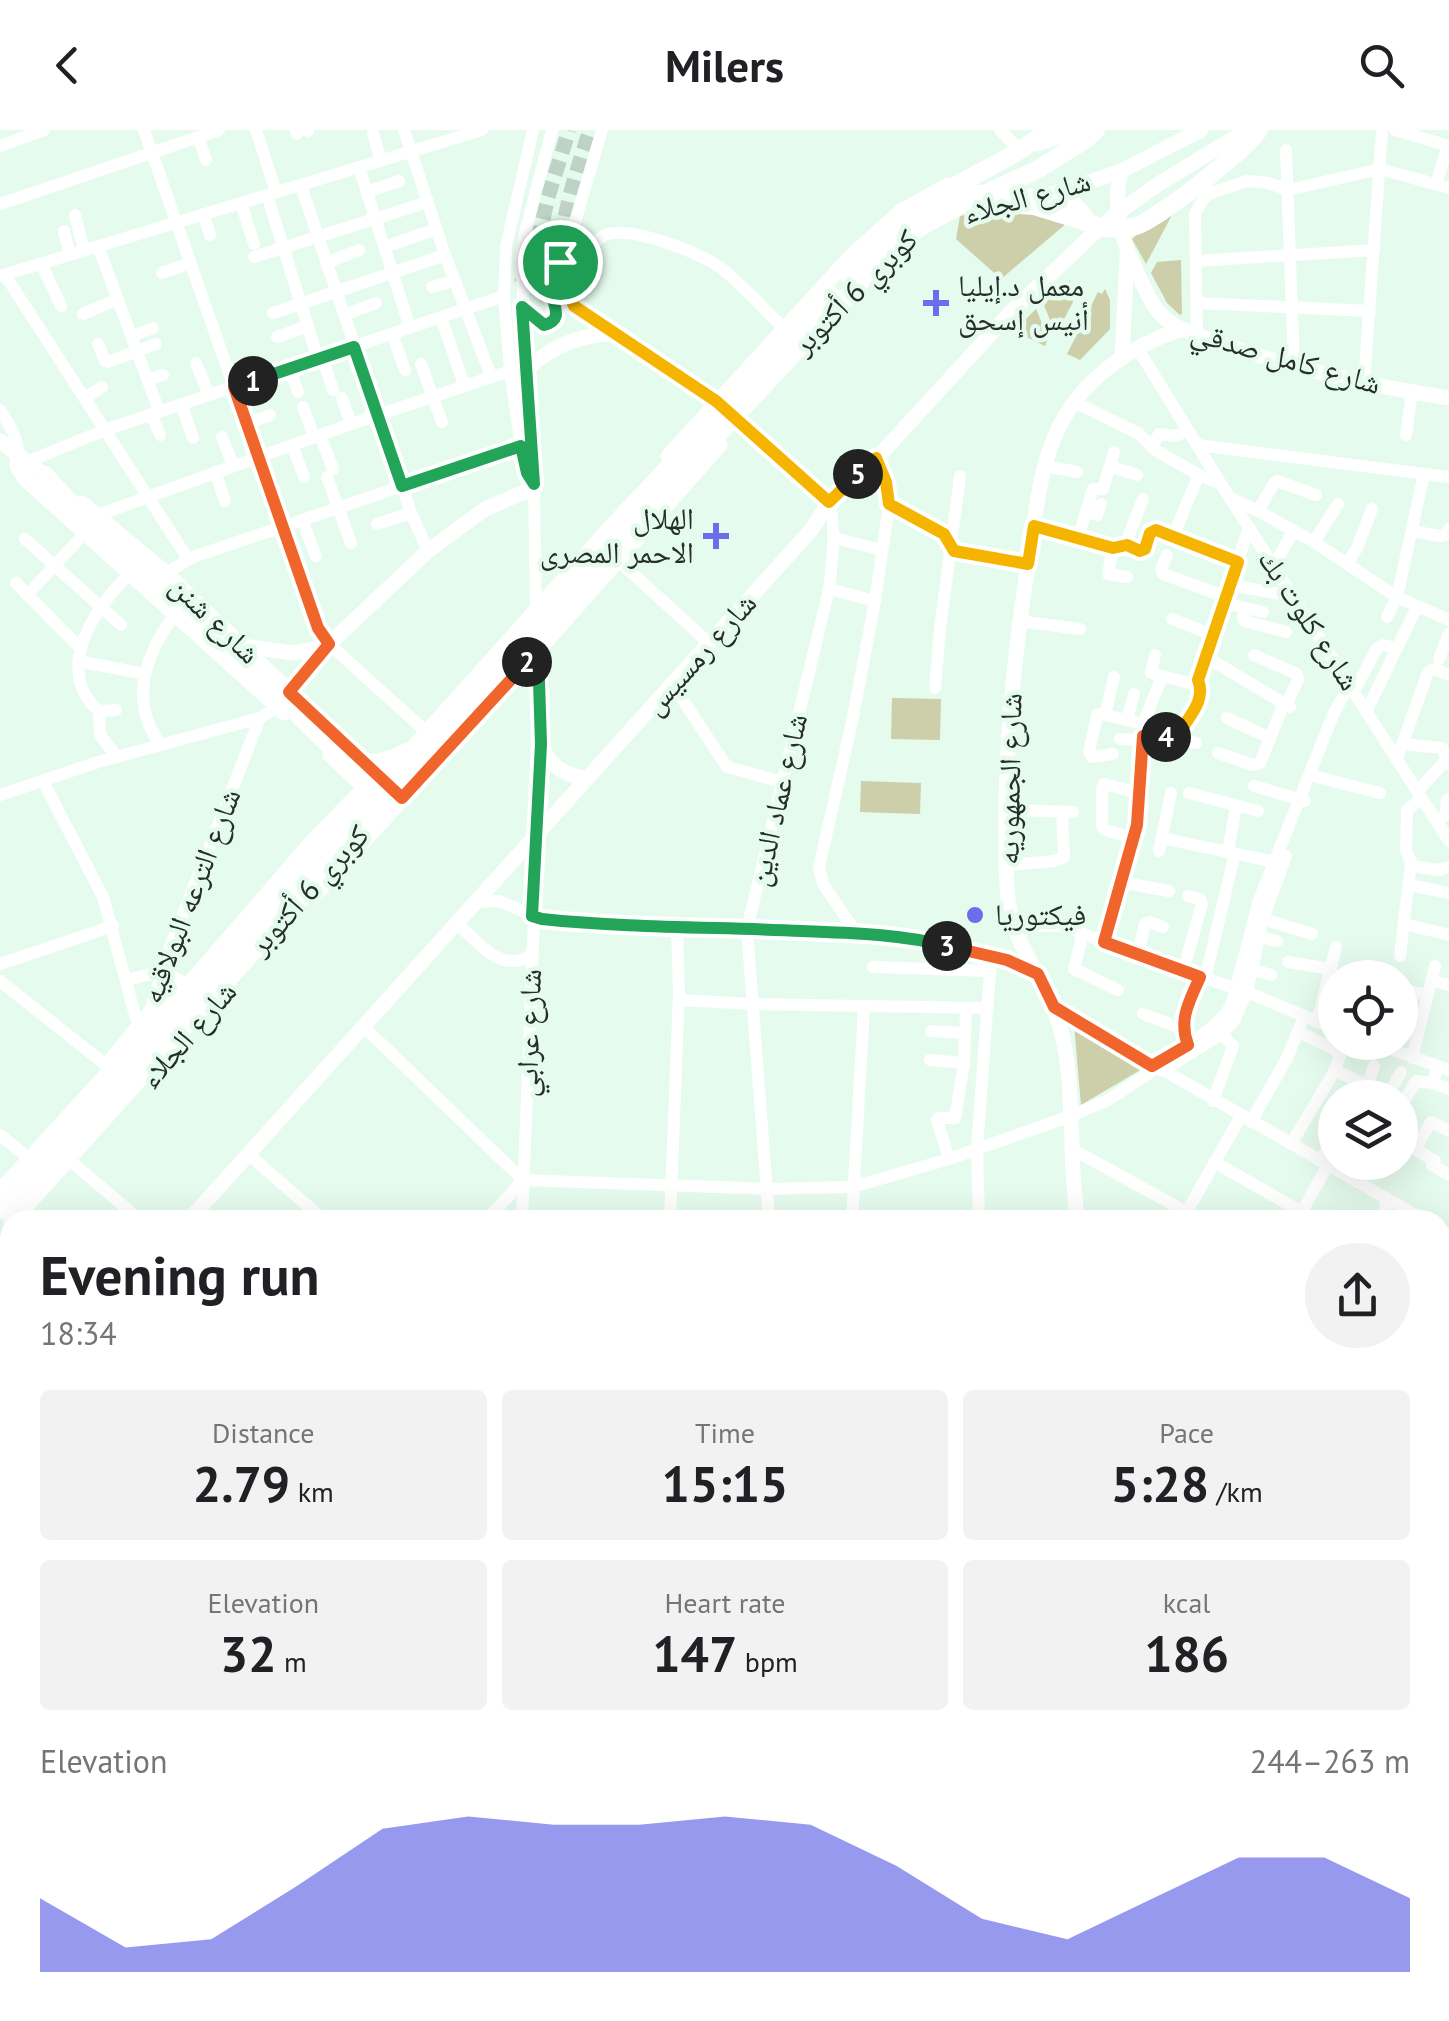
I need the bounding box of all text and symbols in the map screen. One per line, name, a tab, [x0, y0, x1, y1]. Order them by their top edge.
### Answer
text: Milers	[665, 36, 784, 94]
icon: back	[40, 38, 95, 93]
icon: search	[1354, 38, 1409, 93]
street label: شارع الجلاء	[959, 160, 1095, 232]
pin	[518, 220, 603, 305]
street label: كوبري 6 أكتوبر	[782, 220, 929, 367]
icon: arrive	[533, 235, 588, 290]
place label: معمل د.إيليا أنيس إسحق	[958, 265, 1089, 339]
marker: معمل د.إيليا أنيس إسحق	[923, 290, 949, 316]
street label: شارع كامل صدقي	[1186, 311, 1386, 408]
pin: 1	[228, 356, 278, 406]
text: 1	[245, 362, 261, 399]
pin: 5	[833, 449, 883, 499]
text: 5	[850, 455, 866, 492]
place label: الهلال الاحمر المصرى	[540, 498, 694, 571]
marker: الهلال الاحمر المصرى	[703, 523, 729, 549]
street label: شارع كلوت بك	[1249, 541, 1370, 698]
street label: شارع شنن	[162, 566, 270, 672]
street label: شارع رمسيس	[634, 584, 765, 723]
pin: 2	[502, 637, 552, 687]
text: 2	[519, 643, 535, 680]
street label: شارع الجمهوريه	[988, 693, 1030, 865]
street label: شارع عماد الدين	[738, 709, 816, 890]
pin: 4	[1141, 712, 1191, 762]
text: 4	[1158, 718, 1174, 755]
street label: شارع الترعه البولاقيه	[131, 783, 249, 1009]
street label: كوبري 6 أكتوبر	[238, 816, 381, 967]
place label: فيكتوريا	[995, 894, 1086, 933]
marker: فيكتوريا	[964, 904, 986, 926]
pin: 3	[922, 921, 972, 971]
text: 3	[939, 927, 955, 964]
map controls	[1318, 960, 1418, 1180]
button: locate	[1318, 960, 1418, 1060]
street label: شارع عرابي	[506, 968, 555, 1098]
street label: شارع الجلاء	[130, 972, 245, 1096]
button: layers	[1318, 1080, 1418, 1180]
text: Evening run	[40, 1239, 320, 1310]
button: share	[1305, 1243, 1410, 1348]
text: 18:34	[40, 1312, 117, 1354]
text: Distance	[212, 1414, 315, 1451]
text: Time	[695, 1414, 755, 1451]
text: Pace	[1159, 1414, 1214, 1451]
text: 2.79	[193, 1451, 290, 1516]
text: 15:15	[662, 1451, 788, 1516]
text: 5:28	[1111, 1451, 1209, 1516]
text: km	[290, 1473, 334, 1510]
text: /km	[1209, 1473, 1263, 1510]
text: Elevation	[208, 1584, 319, 1621]
text: Heart rate	[664, 1584, 786, 1621]
text: kcal	[1163, 1584, 1211, 1621]
text: 32	[220, 1621, 277, 1686]
text: 147	[652, 1621, 737, 1686]
text: 186	[1144, 1621, 1229, 1686]
text: m	[277, 1643, 307, 1680]
text: bpm	[737, 1643, 798, 1680]
text: Elevation	[40, 1740, 167, 1782]
text: 244–263 m	[1250, 1740, 1410, 1782]

